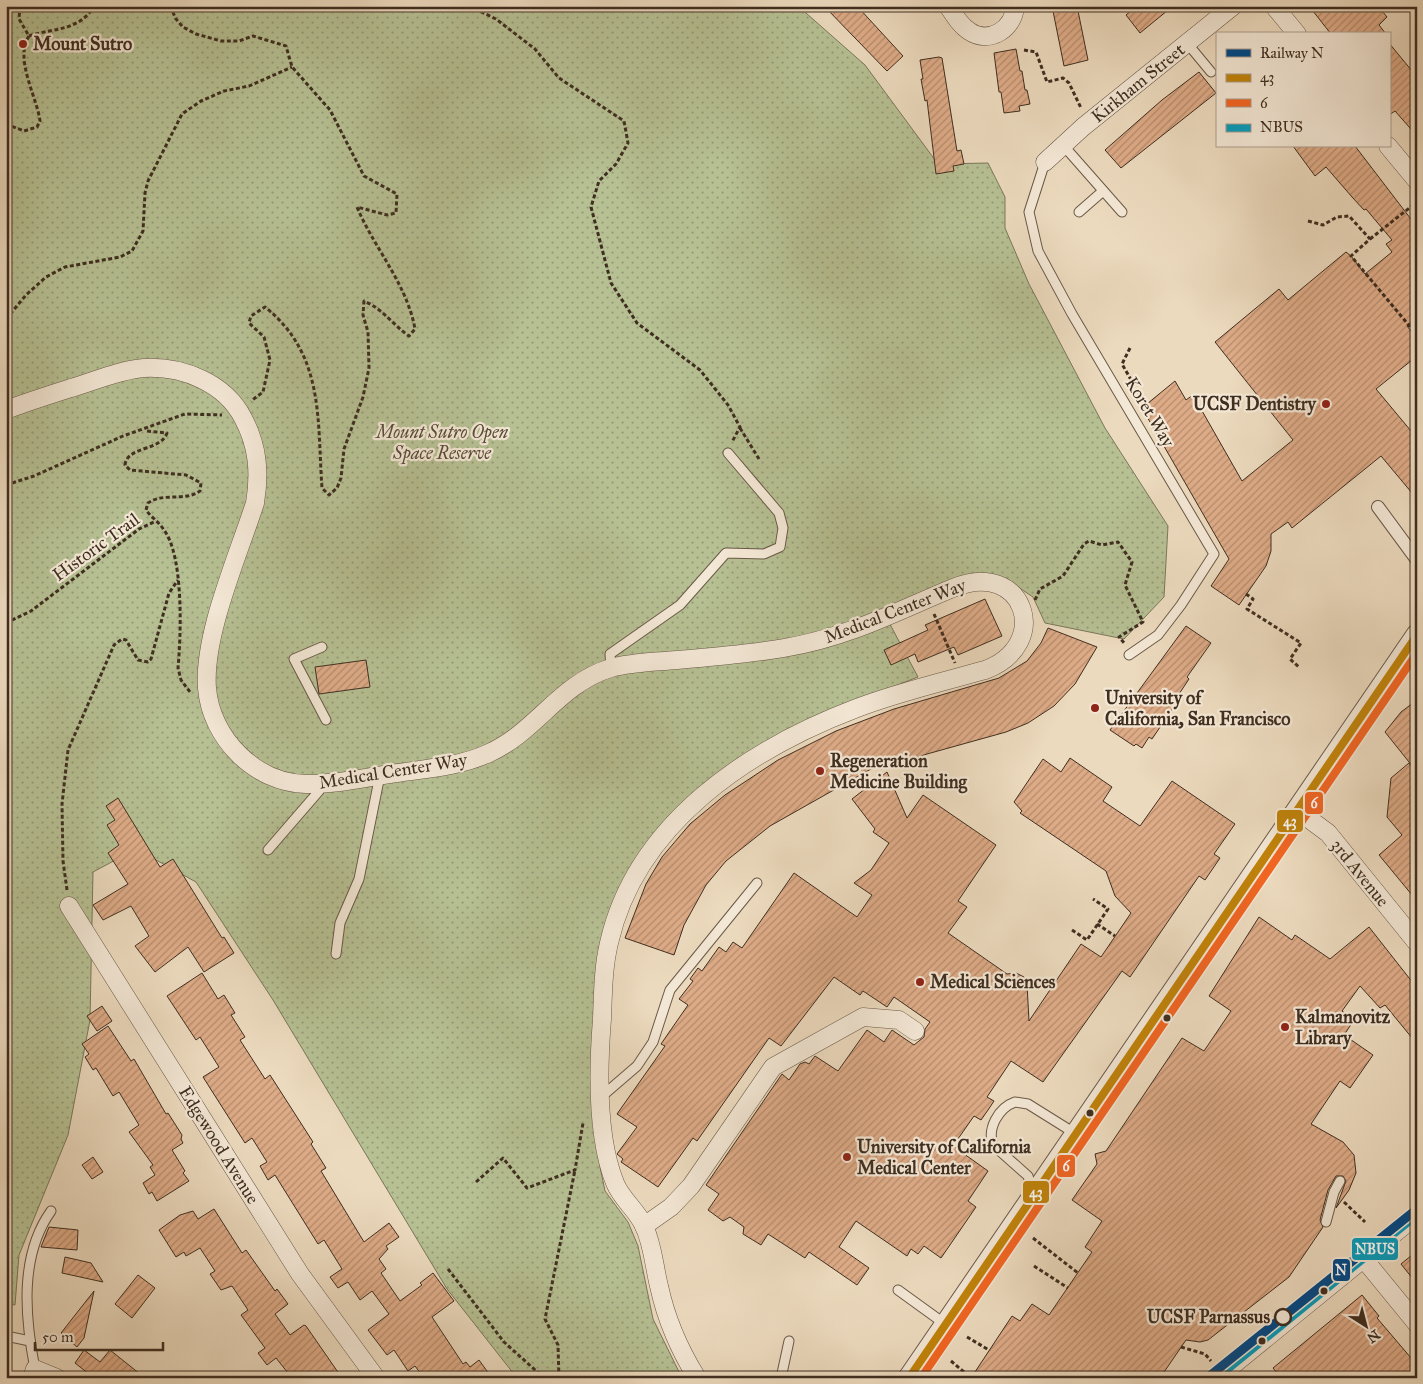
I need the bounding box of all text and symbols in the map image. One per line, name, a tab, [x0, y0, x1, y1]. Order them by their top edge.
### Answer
legend	[1216, 32, 1390, 148]
place label: Mount Sutro	[33, 33, 132, 55]
marker: Mount Sutro	[17, 38, 29, 50]
street label: Kirkham Street	[1087, 38, 1190, 127]
text: Railway N	[1260, 44, 1324, 62]
text: 43	[1260, 68, 1274, 86]
text: 6	[1260, 94, 1269, 112]
text: NBUS	[1260, 118, 1303, 136]
street label: Koret Way	[1120, 373, 1180, 452]
place label: UCSF Dentistry	[1193, 393, 1318, 416]
marker: UCSF Dentistry	[1320, 398, 1332, 410]
park label: Mount Sutro Open Space Reserve	[374, 421, 509, 465]
street label: Historic Trail	[48, 508, 144, 586]
street label: Medical Center Way	[821, 574, 969, 648]
place label: University of California, San Francisco	[1105, 687, 1291, 730]
marker: University of California, San Francisco	[1089, 702, 1101, 714]
street label: Medical Center Way	[317, 748, 469, 794]
place label: Regeneration Medicine Building	[830, 750, 967, 794]
marker: Regeneration Medicine Building	[814, 765, 826, 777]
line badge: 6	[1304, 791, 1324, 815]
text: 6	[1310, 795, 1318, 812]
line badge: 43	[1276, 809, 1304, 833]
text: 43	[1283, 813, 1297, 831]
street label: 3rd Avenue	[1326, 835, 1394, 911]
place label: Medical Sciences	[930, 971, 1056, 993]
marker: Medical Sciences	[914, 976, 926, 988]
place label: Kalmanovitz Library	[1295, 1006, 1391, 1050]
unlabelled marker	[1162, 1013, 1172, 1023]
marker: Kalmanovitz Library	[1279, 1021, 1291, 1033]
street label: Edgewood Avenue	[173, 1082, 264, 1209]
unlabelled marker	[1085, 1108, 1095, 1118]
place label: University of California Medical Center	[857, 1136, 1031, 1179]
marker: University of California Medical Center	[841, 1151, 853, 1163]
line badge: 6	[1056, 1154, 1076, 1178]
text: 6	[1062, 1158, 1070, 1175]
line badge: 43	[1022, 1180, 1050, 1204]
text: 43	[1029, 1184, 1043, 1202]
line badge: NBUS	[1351, 1237, 1399, 1261]
text: NBUS	[1355, 1241, 1395, 1258]
line badge: N	[1332, 1258, 1351, 1282]
text: N	[1335, 1262, 1347, 1279]
unlabelled marker	[1319, 1286, 1329, 1296]
north arrow	[1340, 1302, 1390, 1352]
place label: UCSF Parnassus	[1147, 1306, 1270, 1328]
marker: UCSF Parnassus	[1274, 1308, 1292, 1326]
scale bar	[35, 1319, 162, 1351]
text: N	[1363, 1326, 1383, 1347]
text: 50 m	[42, 1328, 74, 1346]
unlabelled marker	[1257, 1336, 1267, 1346]

